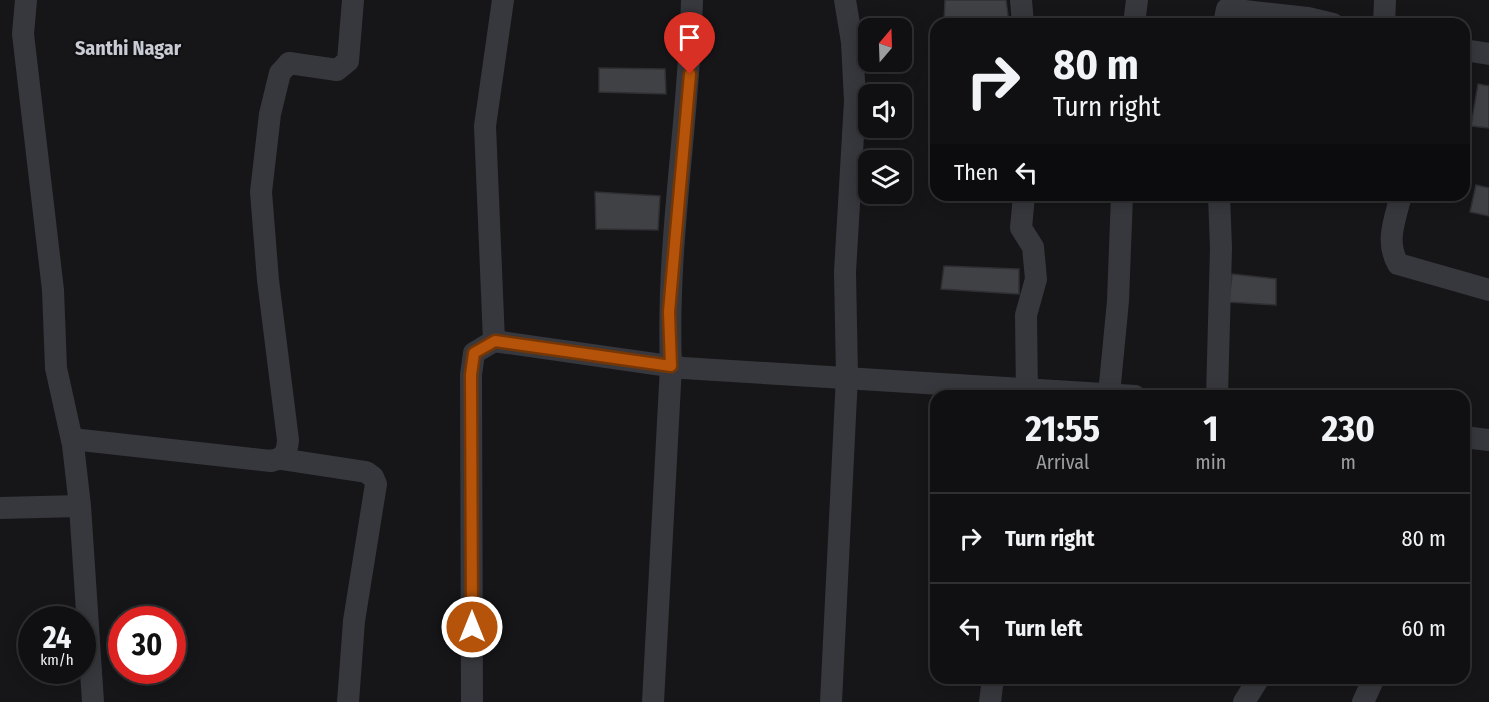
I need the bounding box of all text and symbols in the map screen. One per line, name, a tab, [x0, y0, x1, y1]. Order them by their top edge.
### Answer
pin	[664, 12, 715, 74]
north arrow	[858, 18, 912, 72]
map controls	[858, 18, 912, 204]
icon: arrive	[673, 21, 706, 54]
district label: Santhi Nagar	[75, 36, 182, 60]
text: 80 m	[1053, 40, 1139, 90]
icon: right	[954, 42, 1032, 120]
button: sound	[858, 84, 912, 138]
text: Turn right	[1053, 91, 1161, 123]
button: layers	[858, 150, 912, 204]
icon: left	[1010, 156, 1043, 189]
text: Then	[954, 159, 998, 186]
text: 21:55	[1025, 407, 1100, 451]
text: 1	[1203, 407, 1218, 451]
text: 230	[1321, 407, 1375, 451]
text: Arrival	[1036, 450, 1089, 474]
text: min	[1195, 450, 1226, 474]
text: m	[1340, 450, 1356, 474]
icon: right	[954, 522, 987, 555]
text: Turn right	[1005, 525, 1094, 552]
text: 80 m	[1401, 525, 1446, 552]
position arrow	[440, 595, 504, 659]
speed limit sign: 30	[108, 606, 186, 684]
icon: left	[954, 612, 987, 645]
text: Turn left	[1005, 615, 1083, 642]
text: 60 m	[1402, 615, 1446, 642]
text: 24	[43, 620, 71, 656]
text: km/h	[40, 651, 74, 669]

